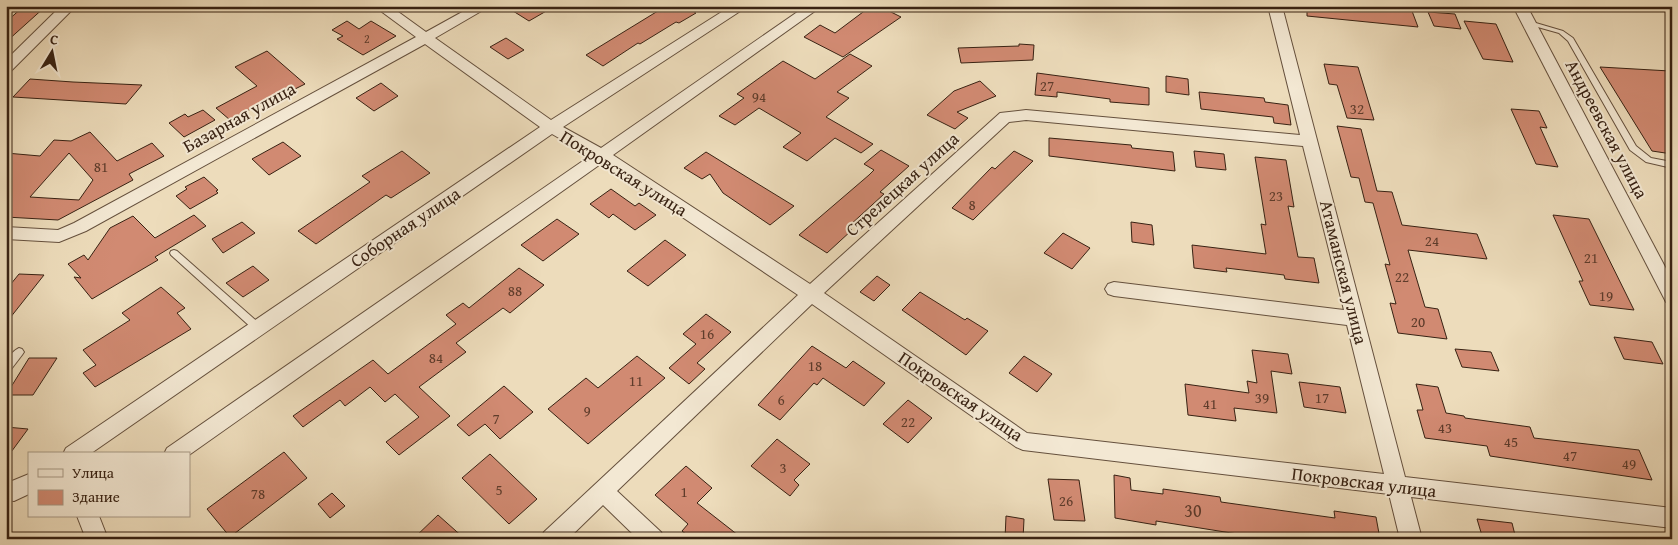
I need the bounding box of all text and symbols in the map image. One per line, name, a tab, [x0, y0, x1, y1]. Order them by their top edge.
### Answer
north arrow	[28, 28, 78, 78]
text: С	[49, 29, 60, 50]
house number: 2	[364, 30, 370, 47]
street label: Андреевская улица	[1559, 55, 1655, 204]
street label: Базарная улица	[178, 75, 301, 159]
house number: 27	[1040, 75, 1054, 96]
house number: 94	[752, 86, 766, 107]
house number: 32	[1350, 98, 1364, 119]
street label: Покровская улица	[555, 123, 693, 223]
street label: Стрелецкая улица	[839, 125, 965, 243]
house number: 81	[94, 156, 108, 177]
street label: Соборная улица	[344, 180, 466, 274]
house number: 23	[1269, 185, 1283, 206]
house number: 8	[968, 194, 976, 215]
street label: Атаманская улица	[1313, 197, 1375, 347]
house number: 24	[1425, 230, 1439, 251]
house number: 21	[1584, 247, 1598, 268]
house number: 22	[1395, 266, 1409, 287]
house number: 88	[508, 280, 522, 301]
house number: 19	[1599, 285, 1613, 306]
house number: 20	[1411, 311, 1425, 332]
house number: 16	[700, 323, 714, 344]
street label: Покровская улица	[893, 344, 1029, 448]
house number: 84	[429, 347, 443, 368]
house number: 18	[808, 355, 822, 376]
house number: 11	[629, 370, 643, 391]
house number: 39	[1255, 387, 1269, 408]
house number: 17	[1315, 387, 1329, 408]
house number: 6	[777, 389, 785, 410]
house number: 41	[1203, 393, 1217, 414]
house number: 9	[583, 400, 591, 421]
house number: 7	[492, 408, 500, 429]
house number: 22	[901, 411, 915, 432]
house number: 43	[1438, 417, 1452, 438]
house number: 45	[1504, 431, 1518, 452]
house number: 47	[1563, 445, 1577, 466]
legend	[28, 452, 190, 518]
house number: 49	[1622, 453, 1636, 474]
house number: 3	[779, 457, 787, 478]
street label: Покровская улица	[1290, 460, 1438, 504]
text: Улица	[72, 462, 115, 483]
house number: 5	[495, 479, 503, 500]
house number: 1	[680, 481, 688, 502]
house number: 78	[251, 483, 265, 504]
text: Здание	[72, 486, 120, 507]
house number: 26	[1059, 490, 1073, 511]
house number: 30	[1184, 497, 1202, 524]

